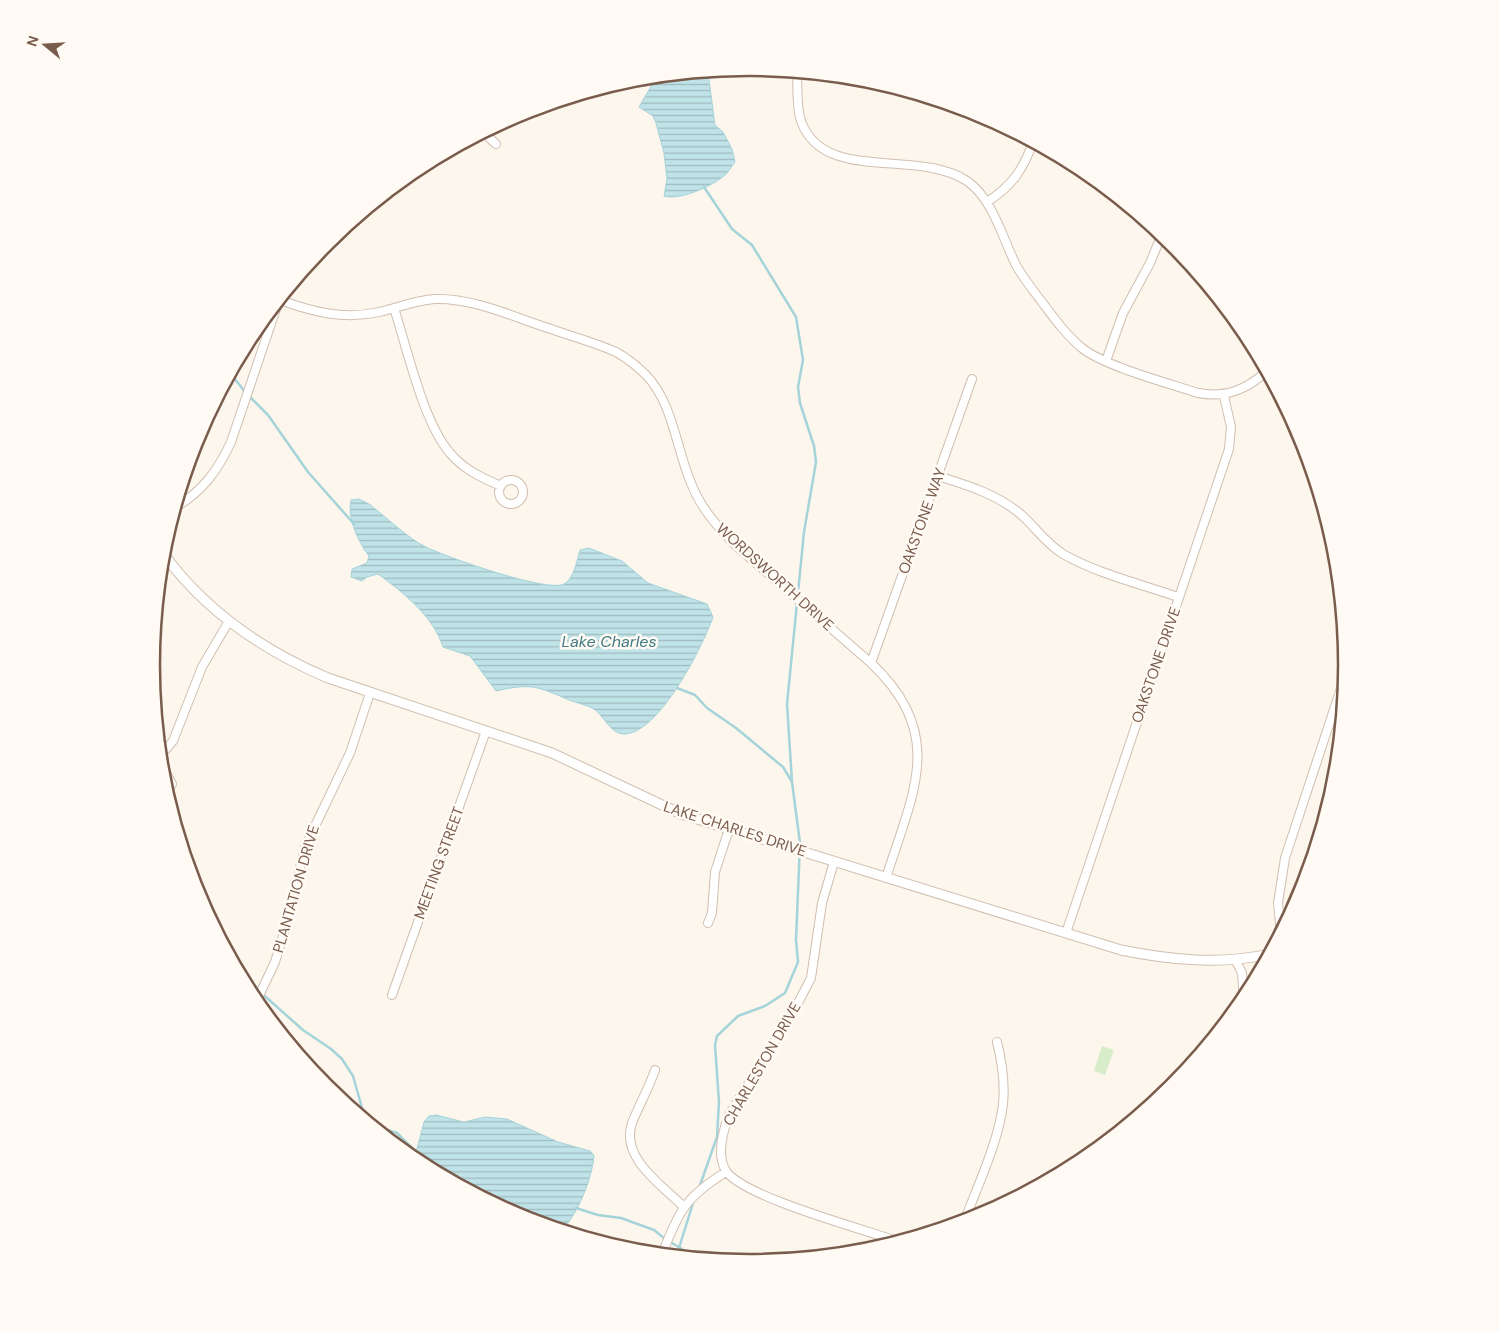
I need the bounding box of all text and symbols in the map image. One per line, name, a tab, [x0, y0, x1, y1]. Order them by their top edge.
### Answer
north arrow	[20, 20, 70, 70]
text: N	[22, 33, 43, 49]
street label: OAKSTONE WAY	[894, 465, 951, 577]
street label: WORDSWORTH DRIVE	[712, 519, 838, 635]
street label: OAKSTONE DRIVE	[1127, 604, 1185, 726]
water label: Lake Charles	[561, 631, 657, 652]
street label: LAKE CHARLES DRIVE	[661, 796, 809, 862]
street label: MEETING STREET	[409, 804, 469, 922]
street label: PLANTATION DRIVE	[268, 823, 324, 955]
street label: CHARLESTON DRIVE	[718, 998, 806, 1130]

